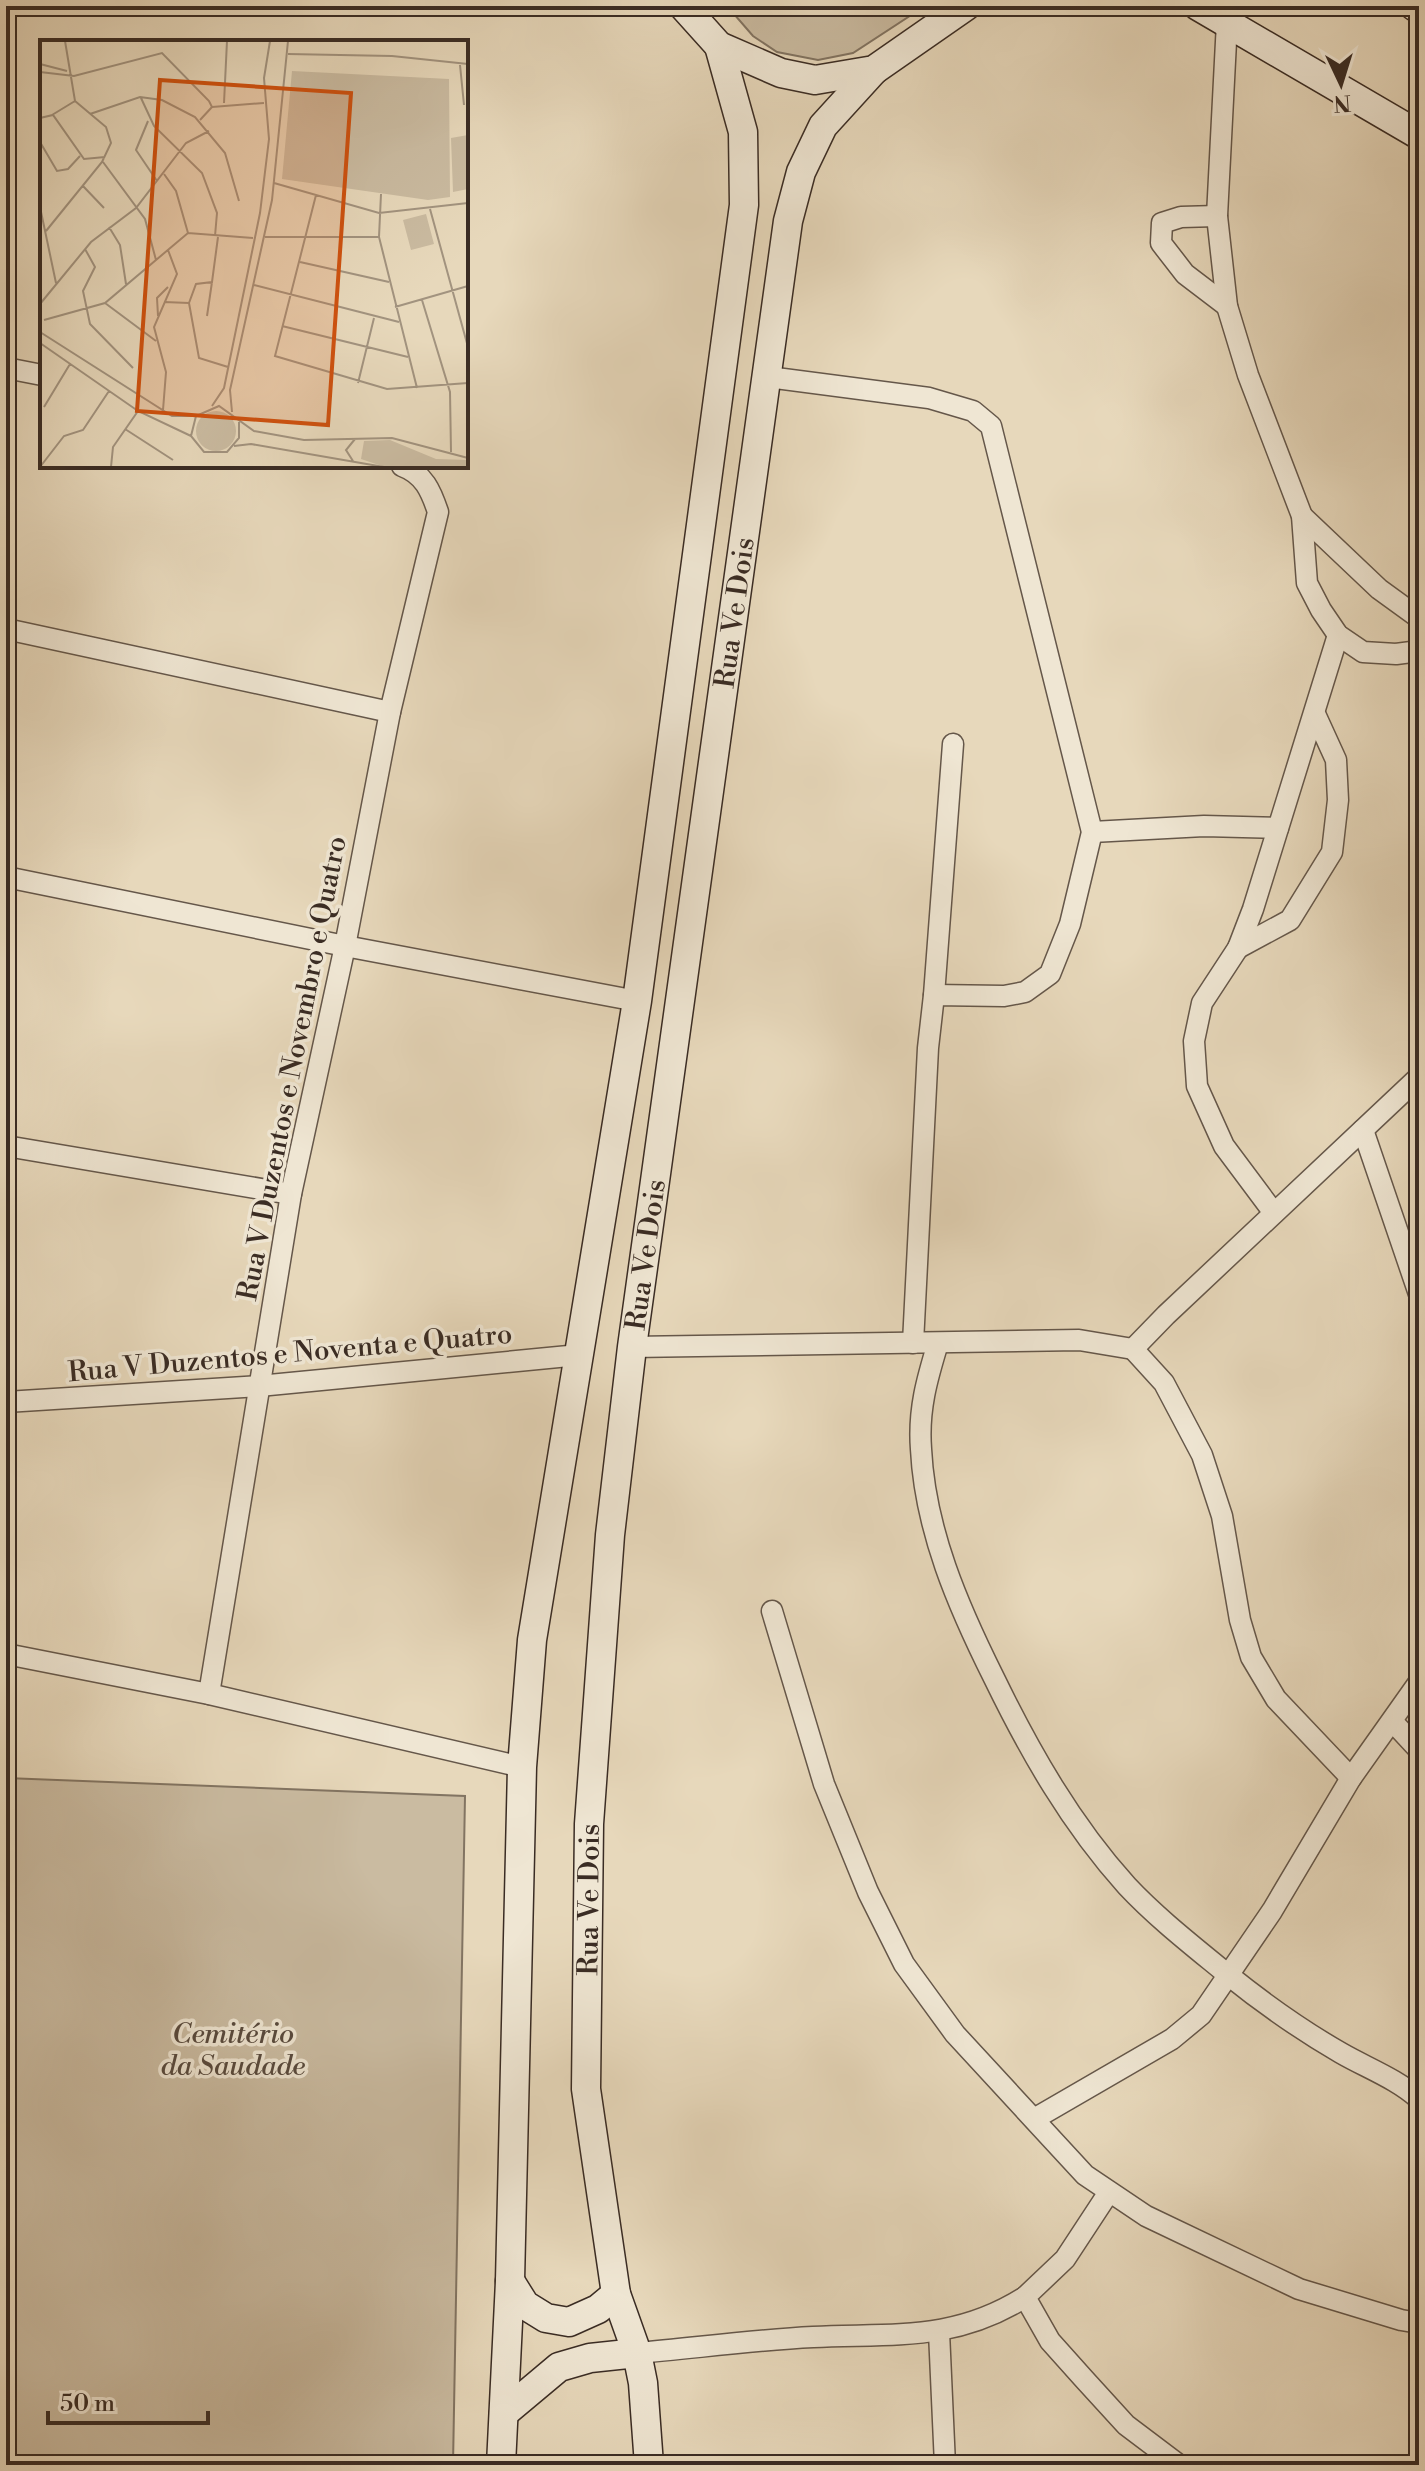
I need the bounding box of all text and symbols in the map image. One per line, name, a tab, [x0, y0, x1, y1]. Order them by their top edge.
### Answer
inset map	[40, 40, 468, 468]
north arrow	[1301, 44, 1381, 124]
text: N	[1332, 88, 1352, 117]
street label: Rua Ve Dois	[707, 535, 763, 691]
street label: Rua V Duzentos e Novembro e Quatro	[230, 833, 355, 1304]
street label: Rua Ve Dois	[619, 1177, 674, 1332]
street label: Rua V Duzentos e Noventa e Quatro	[67, 1317, 514, 1390]
street label: Rua Ve Dois	[571, 1824, 608, 1976]
park label: Cemitério da Saudade	[161, 2017, 305, 2084]
scale bar	[48, 2375, 208, 2425]
text: 50 m	[60, 2389, 115, 2419]

